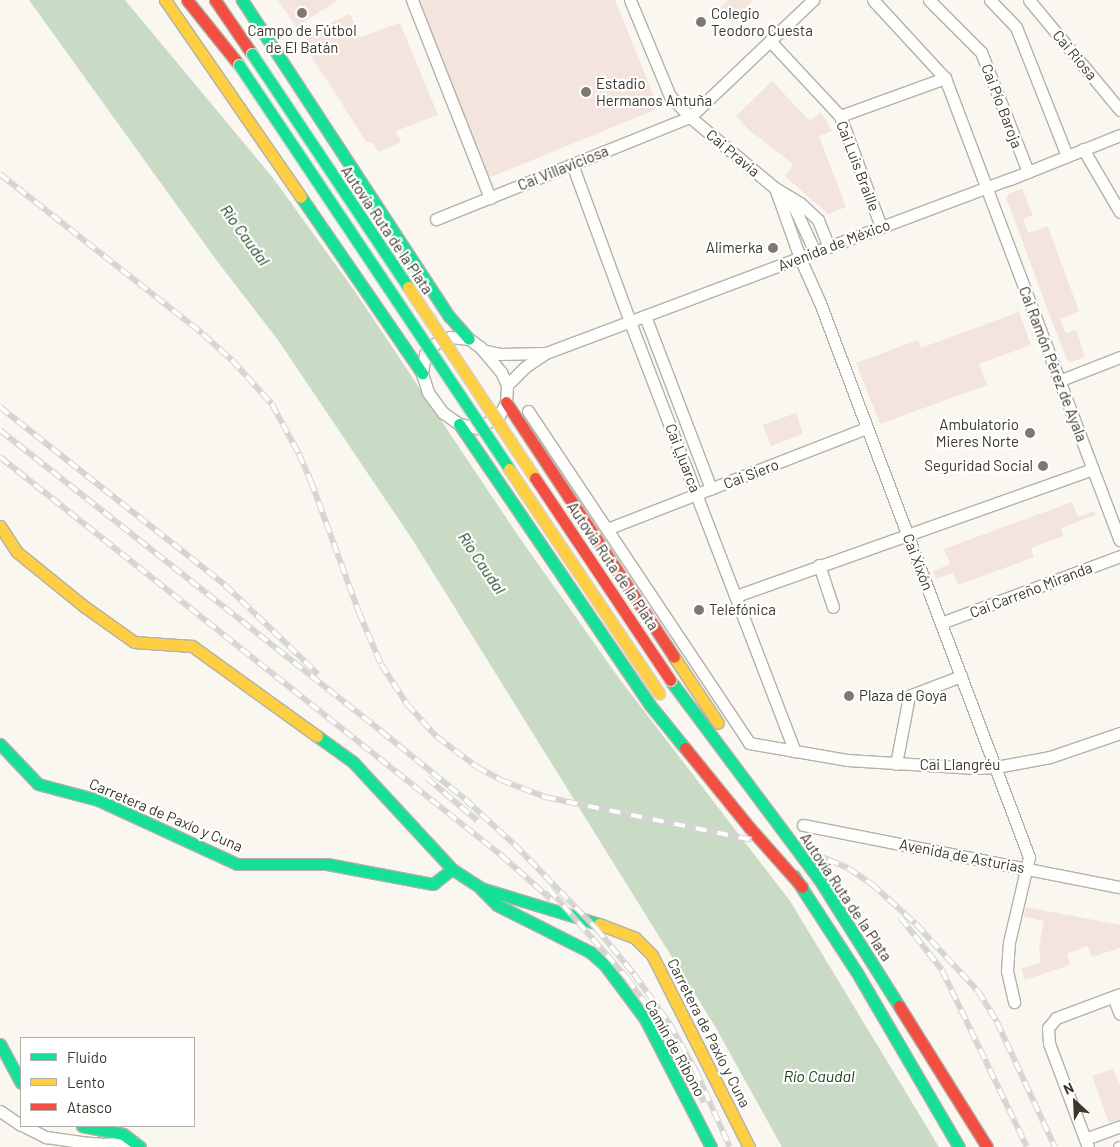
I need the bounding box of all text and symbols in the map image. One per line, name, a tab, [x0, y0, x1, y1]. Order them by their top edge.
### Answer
place label: Colegio Teodoro Cuesta	[711, 4, 813, 39]
marker: Campo de Fútbol de El Batán	[296, 7, 308, 19]
marker: Colegio Teodoro Cuesta	[695, 16, 707, 28]
place label: Campo de Fútbol de El Batán	[247, 21, 357, 56]
street label: Cai Riosa	[1049, 26, 1101, 84]
street label: Cai Pío Baroja	[978, 61, 1026, 151]
place label: Estadio Hermanos Antuña	[596, 74, 712, 109]
marker: Estadio Hermanos Antuña	[580, 86, 592, 98]
street label: Cai Luis Braille	[833, 118, 883, 214]
street label: Cai Pravia	[703, 126, 763, 180]
street label: Cai Villaviciosa	[515, 142, 611, 194]
street label: Autovía Ruta de la Plata	[337, 162, 437, 298]
water label: Río Caudal	[216, 201, 274, 269]
street label: Avenida de México	[775, 215, 893, 275]
place label: Alimerka	[706, 239, 763, 257]
marker: Alimerka	[767, 242, 779, 254]
street label: Cai Ramón Pérez de Ayala	[1015, 284, 1091, 444]
place label: Ambulatorio Mieres Norte	[936, 415, 1019, 450]
street label: Cai Ḷḷuarca	[662, 421, 704, 495]
marker: Ambulatorio Mieres Norte	[1023, 426, 1037, 440]
street label: Cai Siero	[721, 455, 781, 493]
place label: Seguridad Social	[924, 457, 1033, 475]
marker: Seguridad Social	[1037, 460, 1049, 472]
street label: Autovía Ruta de la Plata	[563, 498, 663, 634]
water label: Río Caudal	[454, 528, 510, 598]
street label: Cai Xixón	[899, 531, 937, 593]
street label: Cai Carreño Miranda	[967, 558, 1095, 622]
place label: Telefónica	[709, 601, 776, 619]
marker: Telefónica	[693, 604, 705, 616]
place label: Plaza de Goya	[859, 687, 947, 705]
marker: Plaza de Goya	[843, 690, 855, 702]
street label: Cai Llangréu	[920, 756, 1000, 774]
street label: Carretera de Paxío y Cuna	[87, 775, 245, 855]
street label: Autovía Ruta de la Plata	[796, 829, 896, 965]
street label: Avenida de Asturias	[898, 835, 1026, 877]
street label: Carretera de Paxío y Cuna	[664, 956, 754, 1110]
street label: Camín de Ribono	[641, 996, 709, 1100]
legend	[20, 1037, 195, 1127]
text: Fluido	[67, 1048, 107, 1066]
water label: Río Caudal	[784, 1066, 854, 1086]
text: Lento	[67, 1073, 105, 1091]
north arrow	[1050, 1077, 1100, 1127]
text: N	[1061, 1078, 1076, 1098]
text: Atasco	[67, 1098, 112, 1116]

